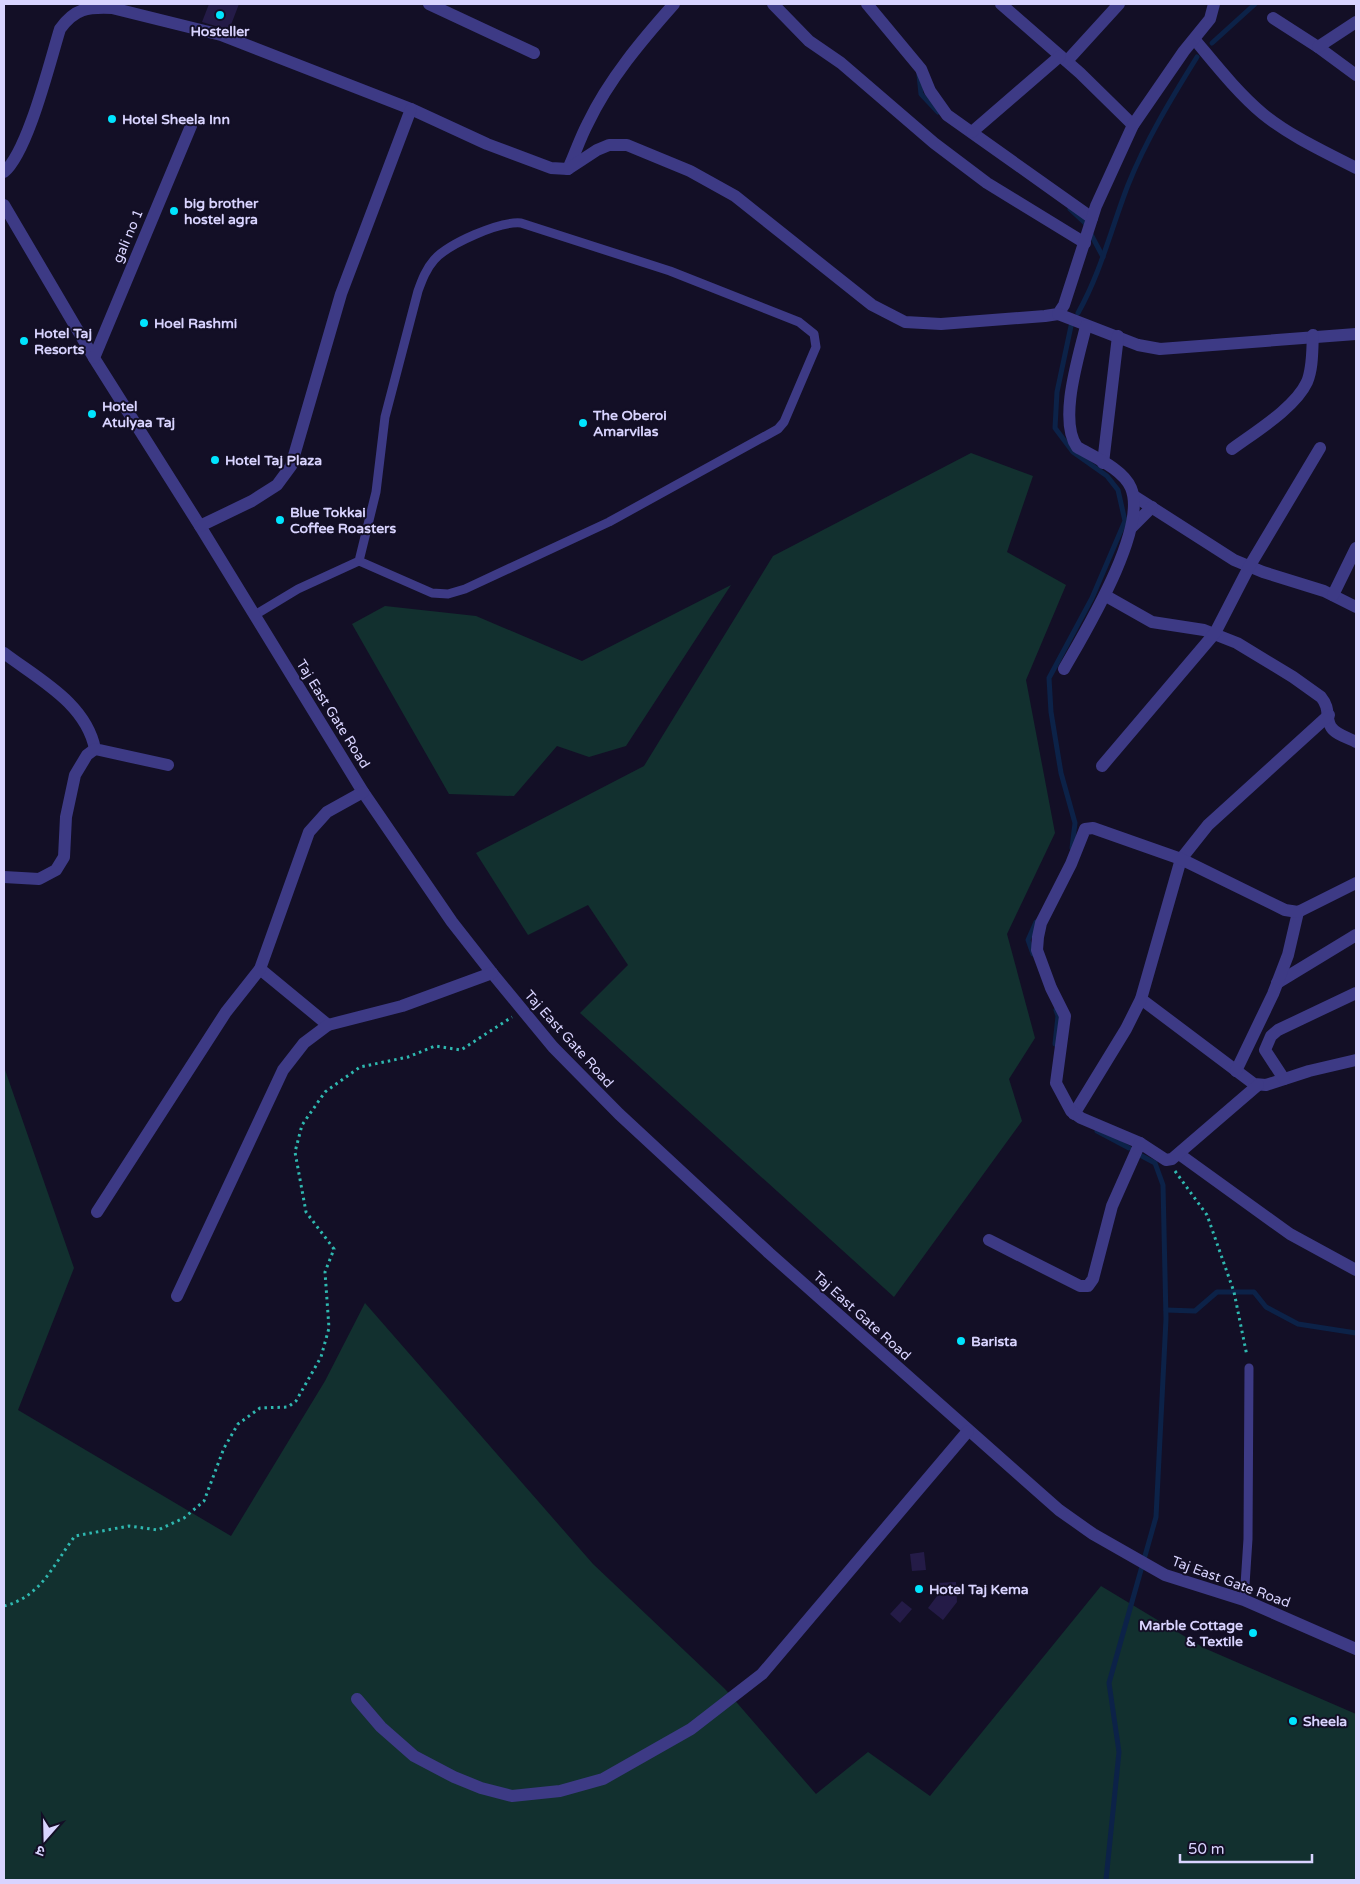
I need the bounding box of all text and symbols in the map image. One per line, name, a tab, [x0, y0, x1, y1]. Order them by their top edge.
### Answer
marker: Hosteller	[214, 9, 226, 21]
place label: Hosteller	[191, 23, 250, 40]
place label: Hotel Sheela Inn	[122, 111, 230, 128]
marker: Hotel Sheela Inn	[106, 113, 118, 125]
place label: big brother hostel agra	[184, 195, 259, 228]
marker: big brother hostel agra	[168, 205, 180, 217]
street label: gali no 1	[109, 207, 147, 265]
place label: Hoel Rashmi	[154, 315, 237, 332]
marker: Hoel Rashmi	[138, 317, 150, 329]
place label: Hotel Taj Resorts	[34, 325, 92, 358]
marker: Hotel Taj Resorts	[18, 335, 30, 347]
place label: Hotel Atulyaa Taj	[102, 398, 175, 431]
place label: The Oberoi Amarvilas	[592, 407, 667, 440]
marker: Hotel Atulyaa Taj	[86, 408, 98, 420]
marker: The Oberoi Amarvilas	[577, 417, 589, 429]
place label: Hotel Taj Plaza	[225, 452, 322, 469]
marker: Hotel Taj Plaza	[209, 454, 221, 466]
place label: Blue Tokkai Coffee Roasters	[290, 504, 396, 537]
marker: Blue Tokkai Coffee Roasters	[274, 514, 286, 526]
street label: Taj East Gate Road	[293, 656, 373, 772]
street label: Taj East Gate Road	[521, 987, 617, 1091]
street label: Taj East Gate Road	[810, 1268, 914, 1364]
place label: Barista	[971, 1333, 1017, 1350]
marker: Barista	[955, 1335, 967, 1347]
street label: Taj East Gate Road	[1169, 1553, 1293, 1611]
place label: Hotel Taj Kema	[929, 1581, 1029, 1598]
marker: Hotel Taj Kema	[913, 1583, 925, 1595]
place label: Marble Cottage & Textile	[1139, 1617, 1243, 1650]
marker: Marble Cottage & Textile	[1247, 1627, 1259, 1639]
place label: Sheela	[1303, 1713, 1347, 1730]
marker: Sheela	[1287, 1715, 1299, 1727]
north arrow	[20, 1814, 70, 1864]
scale bar	[1180, 1832, 1312, 1864]
text: 50 m	[1188, 1840, 1225, 1858]
text: उ	[33, 1841, 47, 1860]

